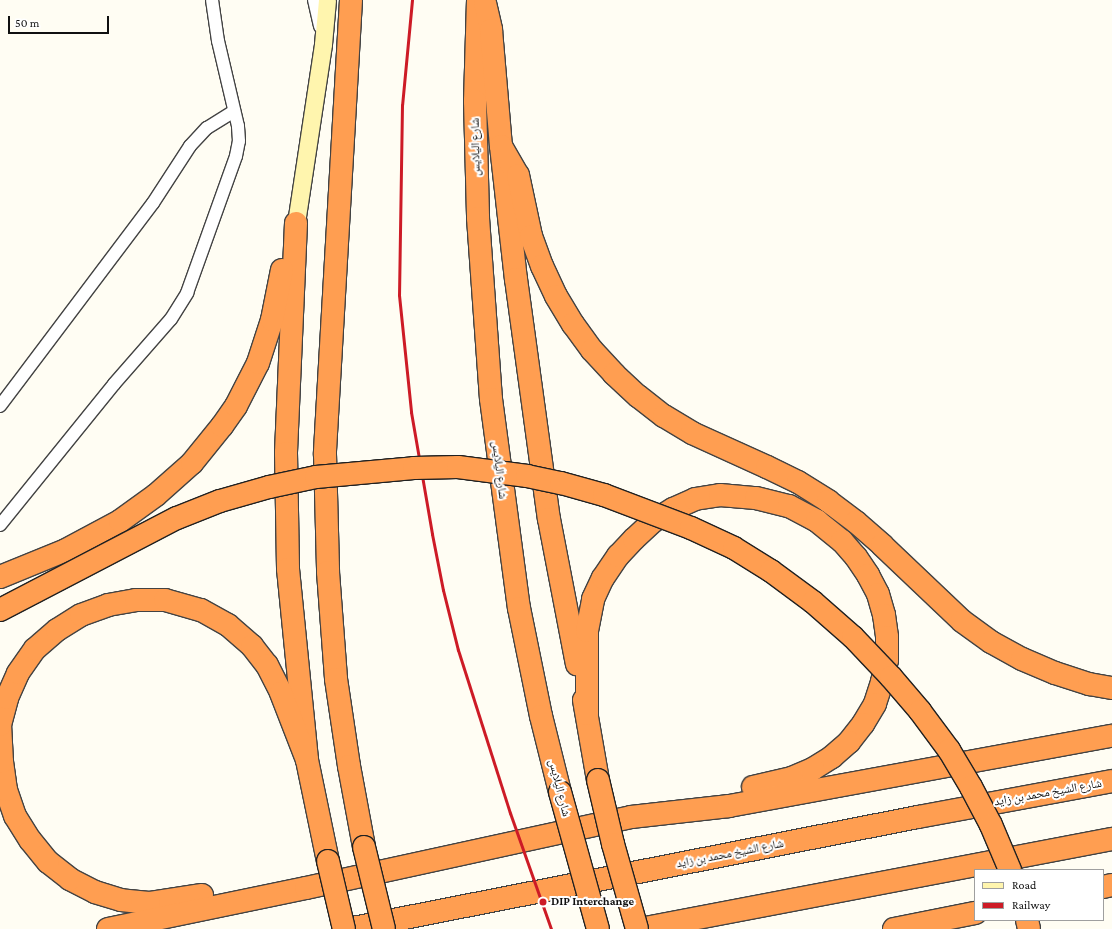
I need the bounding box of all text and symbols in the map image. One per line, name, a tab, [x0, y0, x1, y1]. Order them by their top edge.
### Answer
scale bar	[10, 8, 111, 34]
text: 50 m	[15, 16, 39, 30]
street label: شارع اليلايس	[468, 118, 484, 176]
street label: شارع اليلايس	[488, 440, 510, 500]
street label: شارع اليلايس	[545, 758, 573, 818]
street label: شارع الشيخ محمد بن زايد	[993, 776, 1103, 810]
street label: شارع الشيخ محمد بن زايد	[675, 837, 785, 871]
legend	[974, 869, 1104, 921]
text: Road	[1012, 878, 1036, 892]
place label: DIP Interchange	[551, 895, 634, 909]
marker: DIP Interchange	[538, 897, 548, 907]
text: Railway	[1012, 898, 1050, 912]

